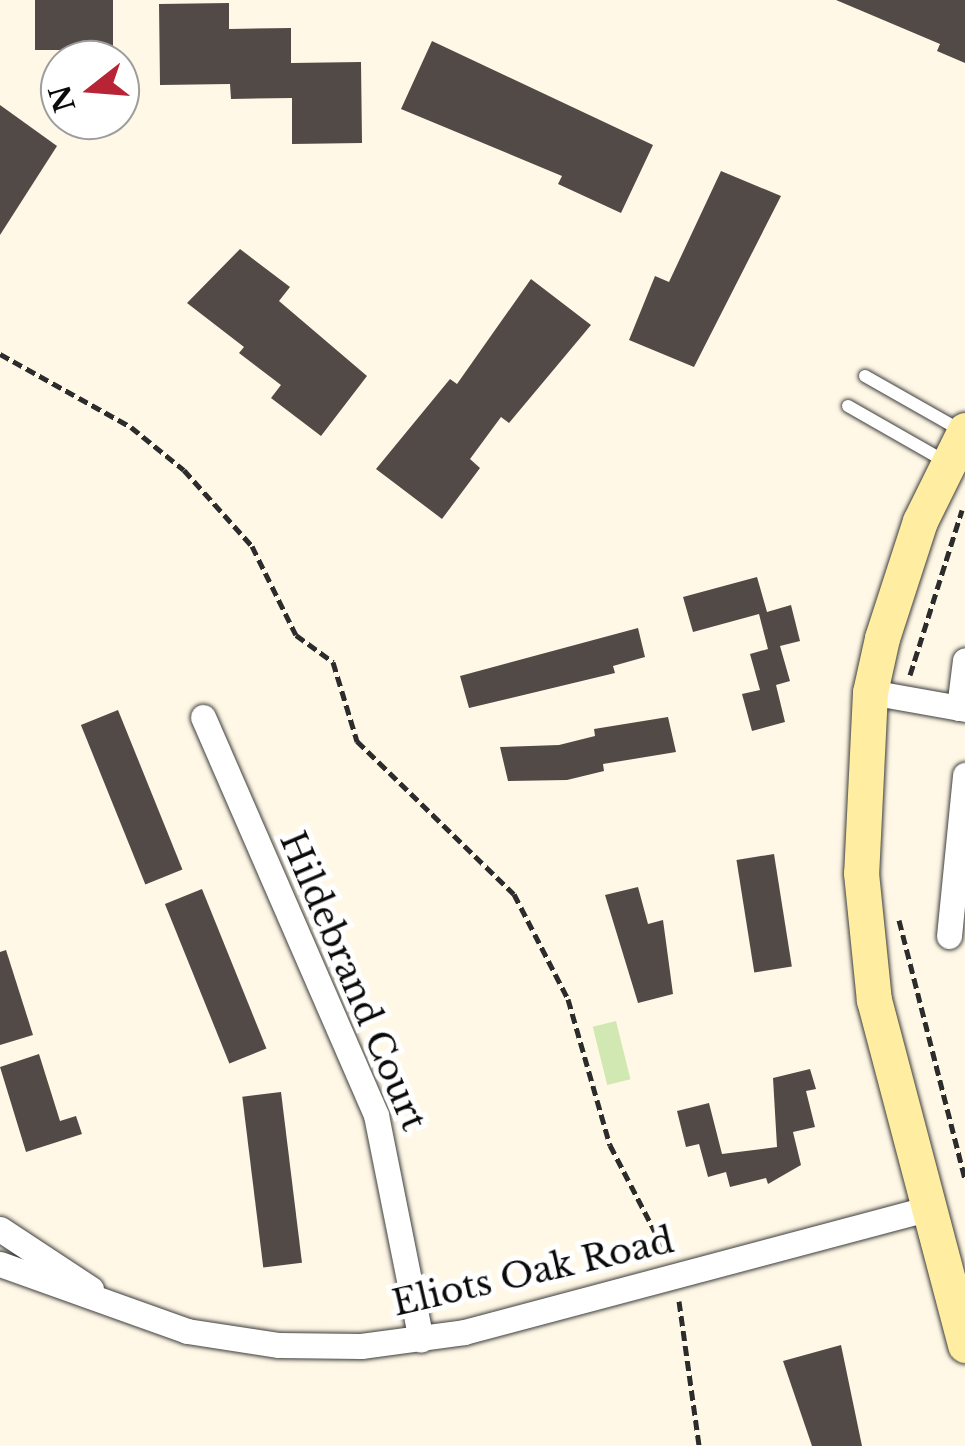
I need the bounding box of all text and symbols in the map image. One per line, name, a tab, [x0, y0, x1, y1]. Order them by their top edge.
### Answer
north arrow	[40, 40, 140, 140]
text: N	[42, 81, 83, 116]
street label: Hildebrand Court	[271, 825, 435, 1137]
street label: Eliots Oak Road	[388, 1219, 678, 1325]

